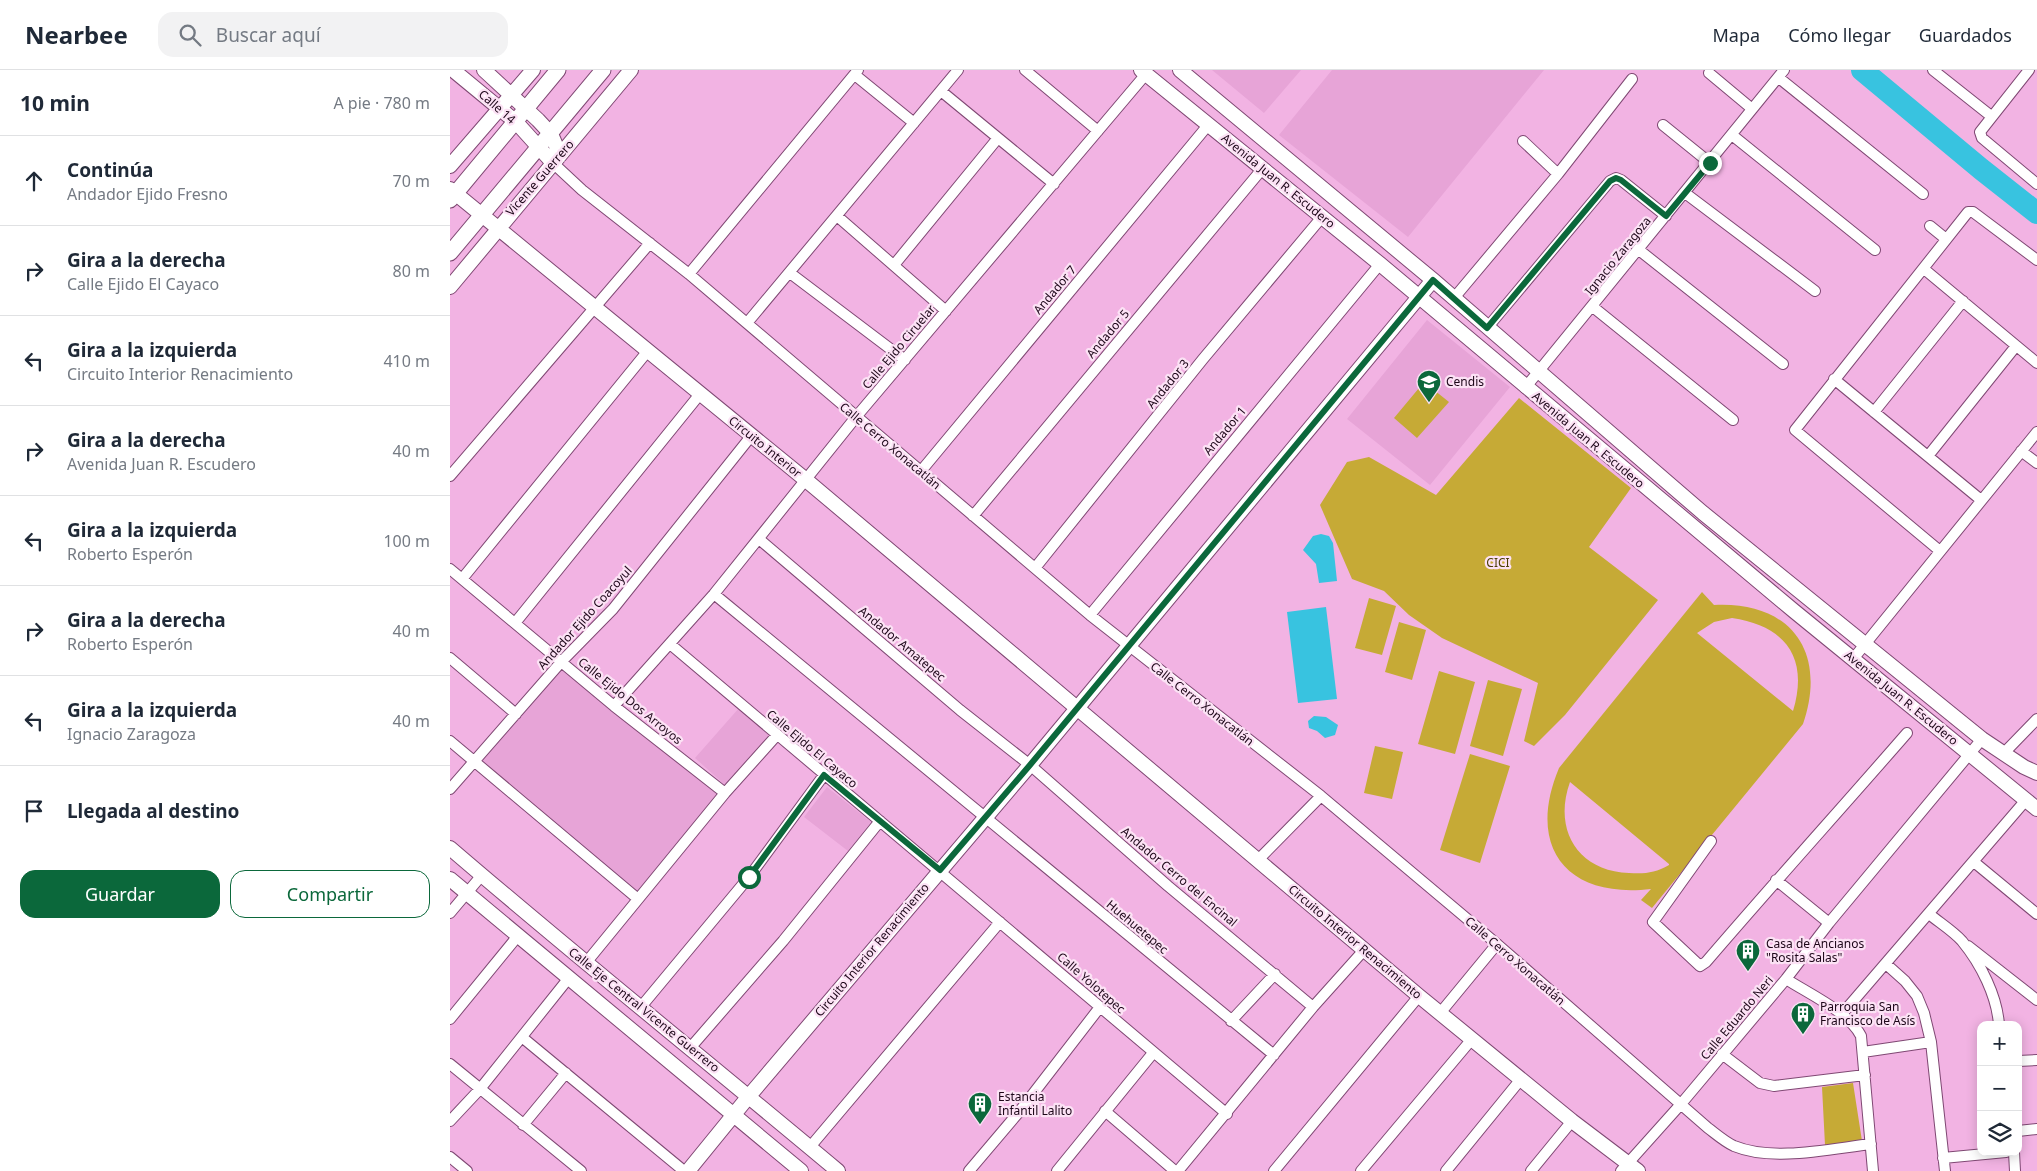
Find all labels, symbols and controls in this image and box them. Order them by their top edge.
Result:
search box [158,12,508,57]
text: Nearbee [25,18,128,51]
icon: search [176,21,204,49]
text: Buscar aquí [216,22,321,48]
text: Mapa [1713,23,1760,47]
text: Cómo llegar [1788,23,1891,47]
text: Guardados [1919,23,2012,47]
street label: Calle 14 [475,86,520,128]
text: 10 min [20,89,90,117]
text: A pie · 780 m [333,92,430,114]
street label: Avenida Juan R. Escudero [1218,129,1339,232]
street label: Vicente Guerrero [502,136,577,219]
route end [1699,152,1722,175]
text: Continúa [67,157,153,183]
icon: ahead [20,167,48,195]
text: 70 m [393,170,430,192]
text: Andador Ejido Fresno [67,183,228,205]
street label: Ignacio Zaragoza [1581,213,1655,299]
text: Gira a la derecha [67,247,226,273]
icon: right [20,257,48,285]
text: 80 m [393,260,430,282]
street label: Andador 7 [1029,262,1080,318]
text: Calle Ejido El Cayaco [67,273,219,295]
street label: Calle Ejido Ciruelar [858,301,939,393]
street label: Andador 5 [1082,306,1133,362]
text: Gira a la izquierda [67,337,237,363]
icon: left [20,347,48,375]
text: 410 m [383,350,430,372]
street label: Andador 3 [1143,355,1193,412]
text: Circuito Interior Renacimiento [67,363,293,385]
school or university icon: Cendis [1416,369,1442,403]
place label: Cendis [1446,373,1484,390]
street label: Avenida Juan R. Escudero [1529,388,1648,492]
street label: Calle Cerro Xonacatlán [836,398,945,493]
street label: Andador 1 [1199,403,1250,459]
street label: Circuito Interior [725,412,805,481]
text: Gira a la derecha [67,427,226,453]
icon: right [20,437,48,465]
text: 40 m [393,440,430,462]
text: Avenida Juan R. Escudero [67,453,256,475]
text: Gira a la izquierda [67,517,237,543]
icon: left [20,527,48,555]
text: 100 m [383,530,430,552]
text: Roberto Esperón [67,543,193,565]
park label: CICI [1486,554,1510,571]
street label: Andador Ejido Coacoyul [534,562,636,673]
street label: Andador Amatepec [855,602,950,685]
text: Gira a la derecha [67,607,226,633]
icon: right [20,617,48,645]
text: 40 m [393,620,430,642]
text: Roberto Esperón [67,633,193,655]
street label: Avenida Juan R. Escudero [1841,646,1962,749]
street label: Calle Ejido Dos Arroyos [575,653,686,748]
street label: Calle Cerro Xonacatlán [1147,658,1258,749]
text: Gira a la izquierda [67,697,237,723]
street label: Calle Ejido El Cayaco [763,705,861,792]
icon: left [20,707,48,735]
text: 40 m [393,710,430,732]
text: Ignacio Zaragoza [67,723,196,745]
icon: arrive [20,797,48,825]
text: Llegada al destino [67,798,239,824]
street label: Andador Cerro del Encinal [1118,823,1241,930]
route start [738,866,761,889]
button: Guardar [20,870,220,918]
button: Compartir [230,870,430,918]
street label: Circuito Interior Renacimiento [811,879,933,1020]
street label: Circuito Interior Renacimiento [1285,881,1426,1003]
street label: Huehuetepec [1103,896,1172,958]
street label: Calle Cerro Xonacatlán [1462,912,1569,1009]
place label: Casa de Ancianos "Rosita Salas" [1766,935,1865,966]
building icon: Casa de Ancianos "Rosita Salas" [1735,938,1761,972]
street label: Calle Eje Central Vicente Guerrero [565,943,723,1076]
street label: Calle Yolotepec [1054,948,1129,1017]
street label: Calle Eduardo Neri [1696,972,1777,1063]
place label: Parroquia San Francisco de Asís [1820,998,1916,1029]
building icon: Parroquia San Francisco de Asís [1790,1001,1816,1035]
map controls [1977,1021,2022,1156]
button: + [1977,1021,2022,1066]
button: − [1977,1066,2022,1111]
place label: Estancia Infantil Lalito [998,1088,1072,1119]
building icon: Estancia Infantil Lalito [967,1091,993,1125]
button: layers [1977,1111,2022,1156]

